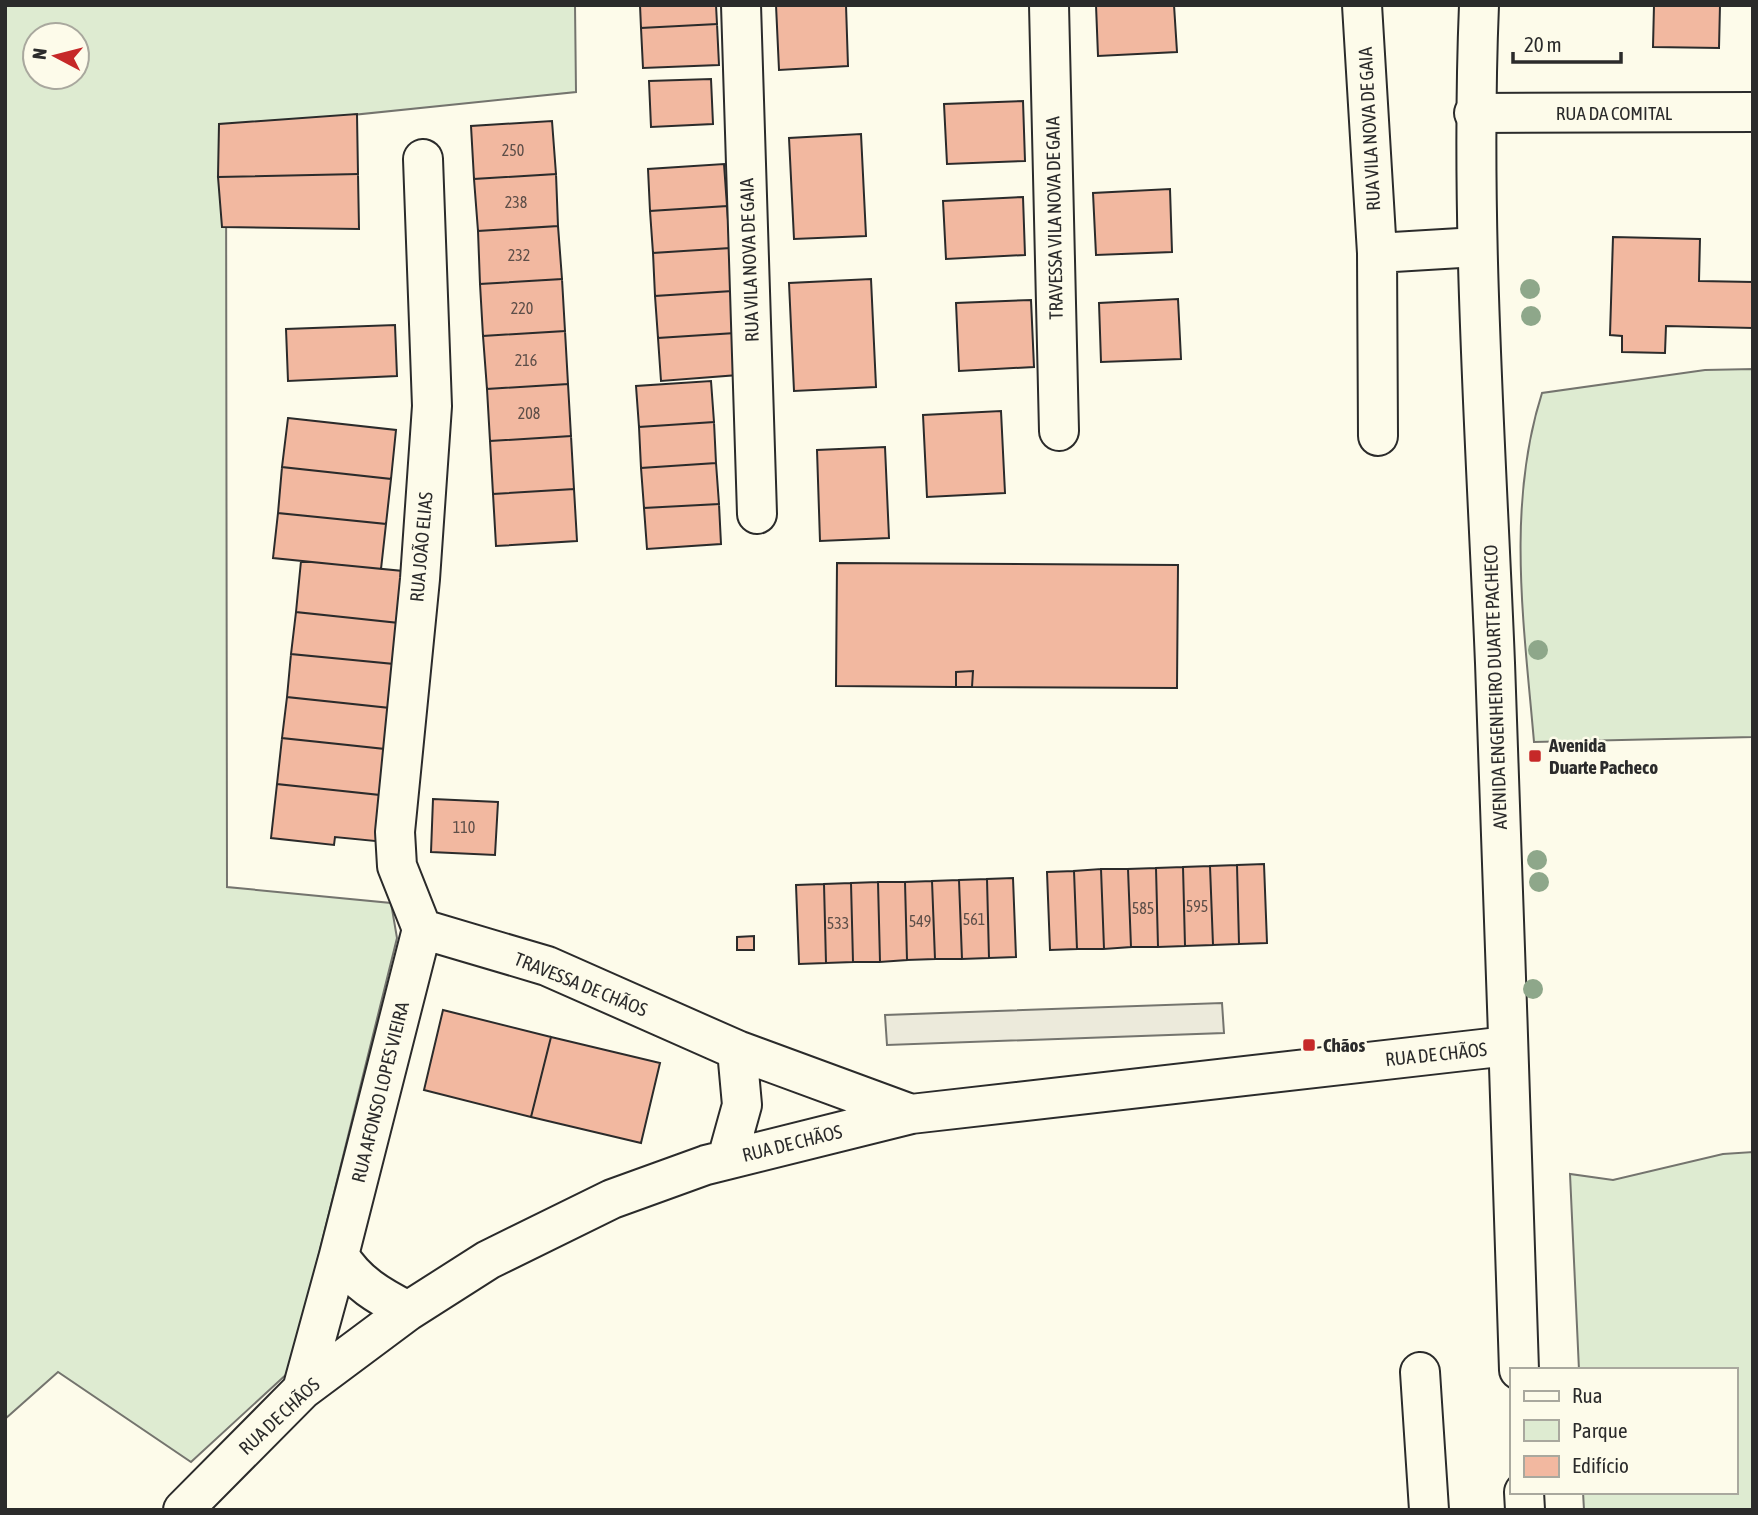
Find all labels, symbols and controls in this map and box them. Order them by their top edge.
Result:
north arrow [21,21,91,91]
scale bar [1513,21,1622,65]
text: 20 m [1524,32,1562,56]
street label: RUA VILA NOVA DE GAIA [1354,46,1384,211]
text: N [28,47,51,61]
street label: RUA DA COMITAL [1556,102,1673,124]
street label: TRAVESSA VILA NOVA DE GAIA [1041,115,1067,320]
house number: 250 [502,141,524,159]
street label: RUA VILA NOVA DE GAIA [735,177,763,342]
house number: 238 [505,193,527,211]
house number: 232 [508,246,530,264]
house number: 220 [511,299,533,317]
house number: 216 [515,351,537,369]
house number: 208 [518,404,540,422]
street label: RUA JOÃO ELIAS [405,491,437,603]
street label: AVENIDA ENGENHEIRO DUARTE PACHECO [1479,544,1511,830]
place label: Avenida Duarte Pacheco [1548,734,1658,778]
marker: Avenida Duarte Pacheco [1527,748,1543,764]
house number: 110 [453,818,475,836]
house number: 595 [1186,897,1208,915]
house number: 585 [1132,899,1154,917]
house number: 561 [963,910,985,928]
house number: 549 [909,912,931,930]
house number: 533 [827,914,849,932]
street label: TRAVESSA DE CHÃOS [511,947,651,1021]
street label: RUA AFONSO LOPES VIEIRA [347,999,413,1185]
place label: Chãos [1323,1034,1366,1056]
marker: Chãos [1301,1037,1317,1053]
street label: RUA DE CHÃOS [1384,1038,1488,1070]
street label: RUA DE CHÃOS [740,1120,844,1166]
legend [1510,1368,1737,1494]
street label: RUA DE CHÃOS [234,1373,324,1459]
text: Rua [1572,1383,1602,1407]
text: Parque [1572,1418,1627,1442]
text: Edifício [1572,1453,1629,1477]

